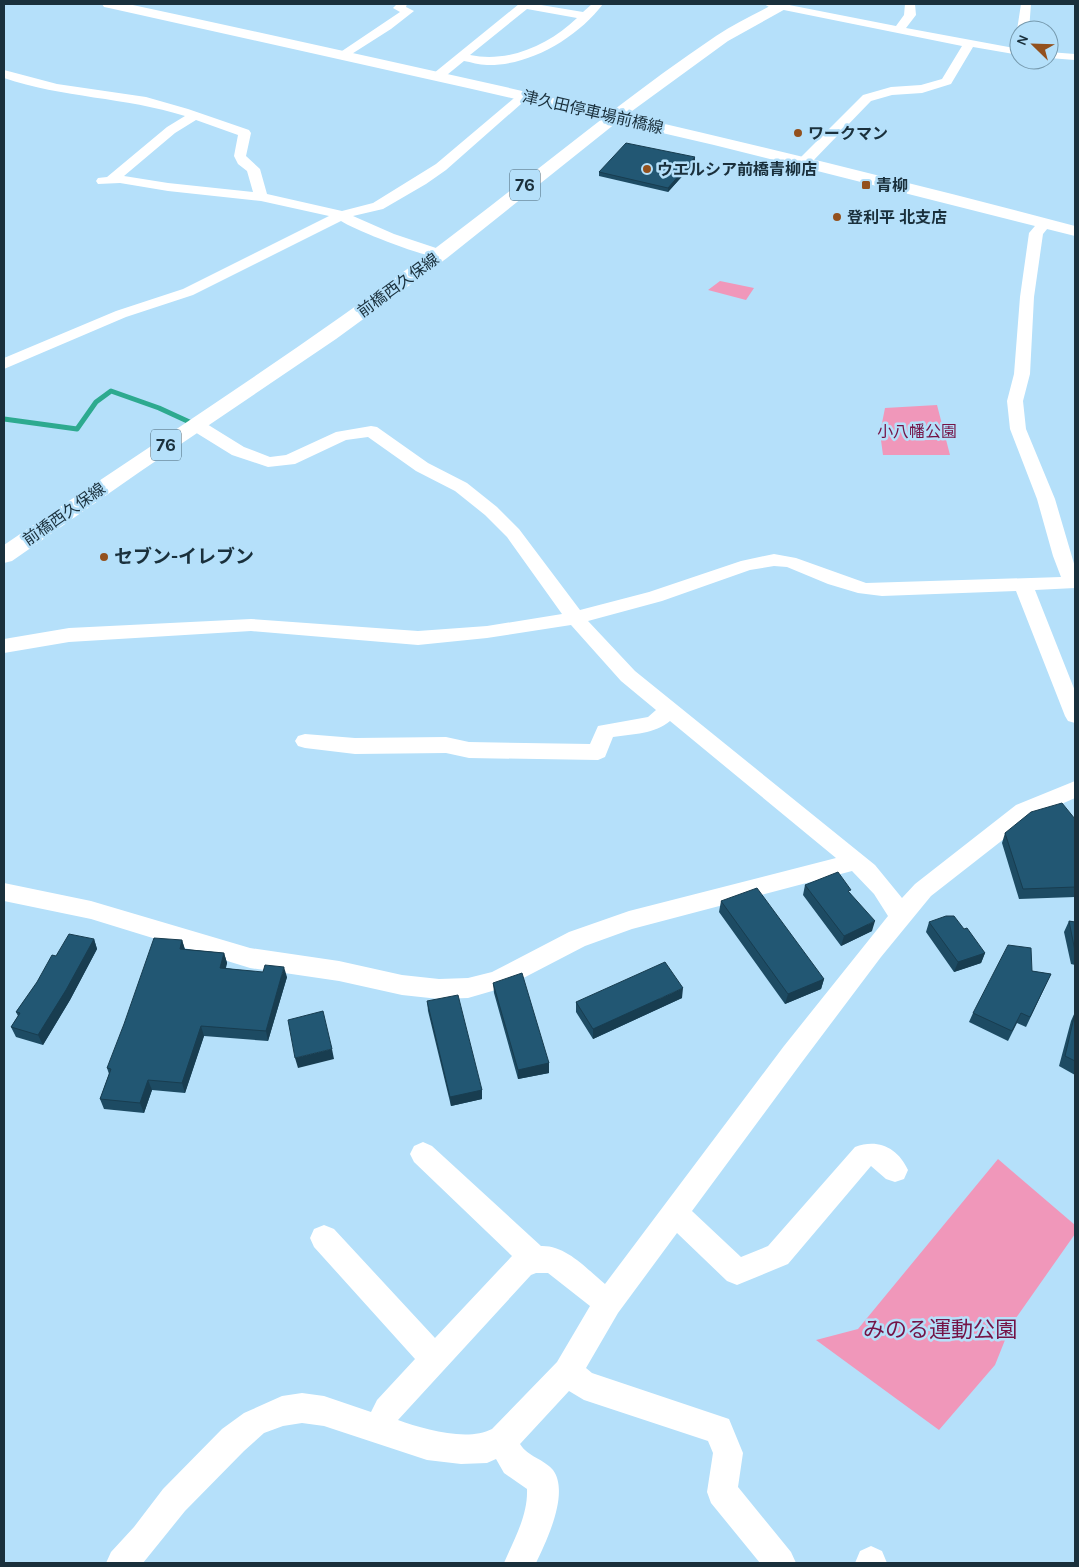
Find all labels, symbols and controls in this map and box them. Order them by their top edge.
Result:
north arrow [1009,20,1059,70]
text: N [1013,32,1032,48]
street label: 津久田停車場前橋線 [521,87,665,137]
place label: ワークマン [808,124,888,143]
marker: ワークマン [792,127,804,139]
place label: ウエルシア前橋青柳店 [657,160,817,179]
marker: ウエルシア前橋青柳店 [641,163,653,175]
road number: 76 [510,170,540,200]
place label: 青柳 [876,176,908,195]
marker: 青柳 [860,179,872,191]
place label: 登利平 北支店 [847,208,947,227]
marker: 登利平 北支店 [831,211,843,223]
street label: 前橋西久保線 [354,249,442,321]
park label: 小八幡公園 [877,422,957,441]
road number: 76 [151,430,181,460]
street label: 前橋西久保線 [19,479,109,549]
place label: セブン-イレブン [114,546,254,568]
marker: セブン-イレブン [98,551,110,563]
park label: みのる運動公園 [863,1317,1017,1343]

